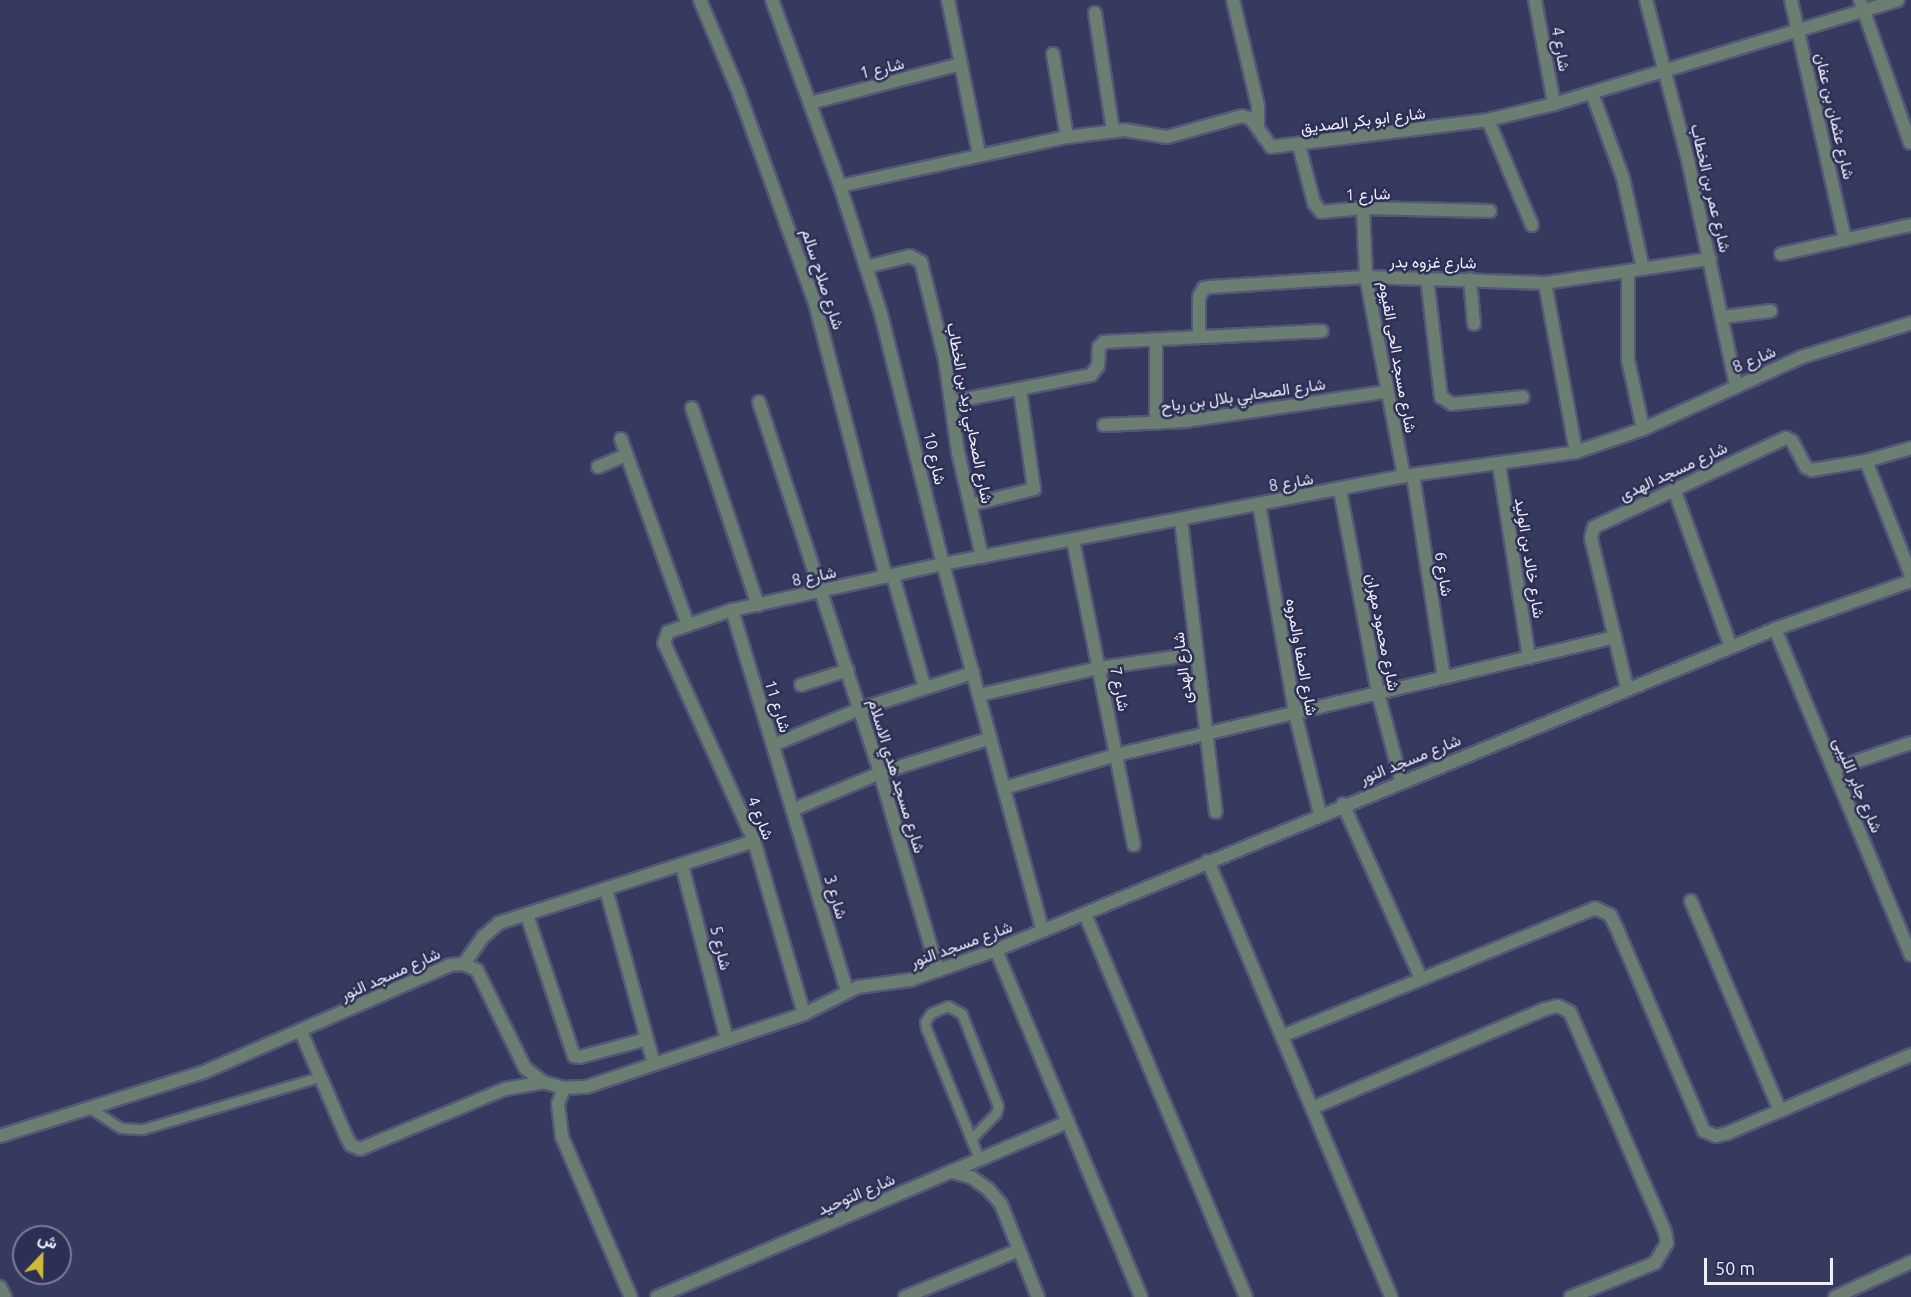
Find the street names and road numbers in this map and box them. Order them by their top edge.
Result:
street label: شارع 4 [1548,25,1574,73]
street label: شارع عثمان بن عفان [1811,51,1859,181]
street label: شارع 1 [858,53,906,83]
street label: شارع ابو بكر الصديق [1299,103,1427,137]
street label: شارع عمر بن الخطاب [1687,122,1735,254]
street label: شارع 1 [1345,184,1391,204]
street label: شارع صلاح سالم [798,226,848,332]
street label: شارع غزوه بدر [1389,252,1477,272]
street label: شارع مسجد الحى القيوم [1375,280,1421,434]
street label: شارع الصحابي زيد بن الخطاب [943,321,997,505]
street label: شارع 8 [1730,341,1778,377]
street label: شارع الصحابي بلال بن رباح [1159,374,1327,416]
street label: شارع 10 [920,430,950,486]
street label: شارع مسجد الهدى [1616,438,1730,504]
street label: شارع 8 [1267,469,1315,495]
street label: شارع خالد بن الوليد [1511,496,1549,620]
street label: شارع 6 [1431,550,1457,598]
street label: شارع 8 [790,562,838,590]
street label: شارع محمود مهران [1362,572,1404,692]
street label: شارع الصفا والمروه [1282,597,1322,717]
street label: شارع الهدى [1168,631,1196,705]
street label: شارع 7 [1106,665,1134,713]
street label: شارع 11 [761,677,795,735]
street label: شارع مسجد هدي الاسلام [864,697,930,855]
street label: شارع مسجد النور [1357,730,1463,788]
street label: شارع جابر الليبى [1829,734,1887,836]
street label: شارع 4 [744,794,778,842]
street label: شارع 3 [820,873,852,921]
street label: شارع مسجد النور [907,917,1015,971]
street label: شارع 5 [706,924,736,972]
street label: شارع مسجد النور [337,943,443,1005]
street label: شارع التوحيد [814,1169,898,1219]

